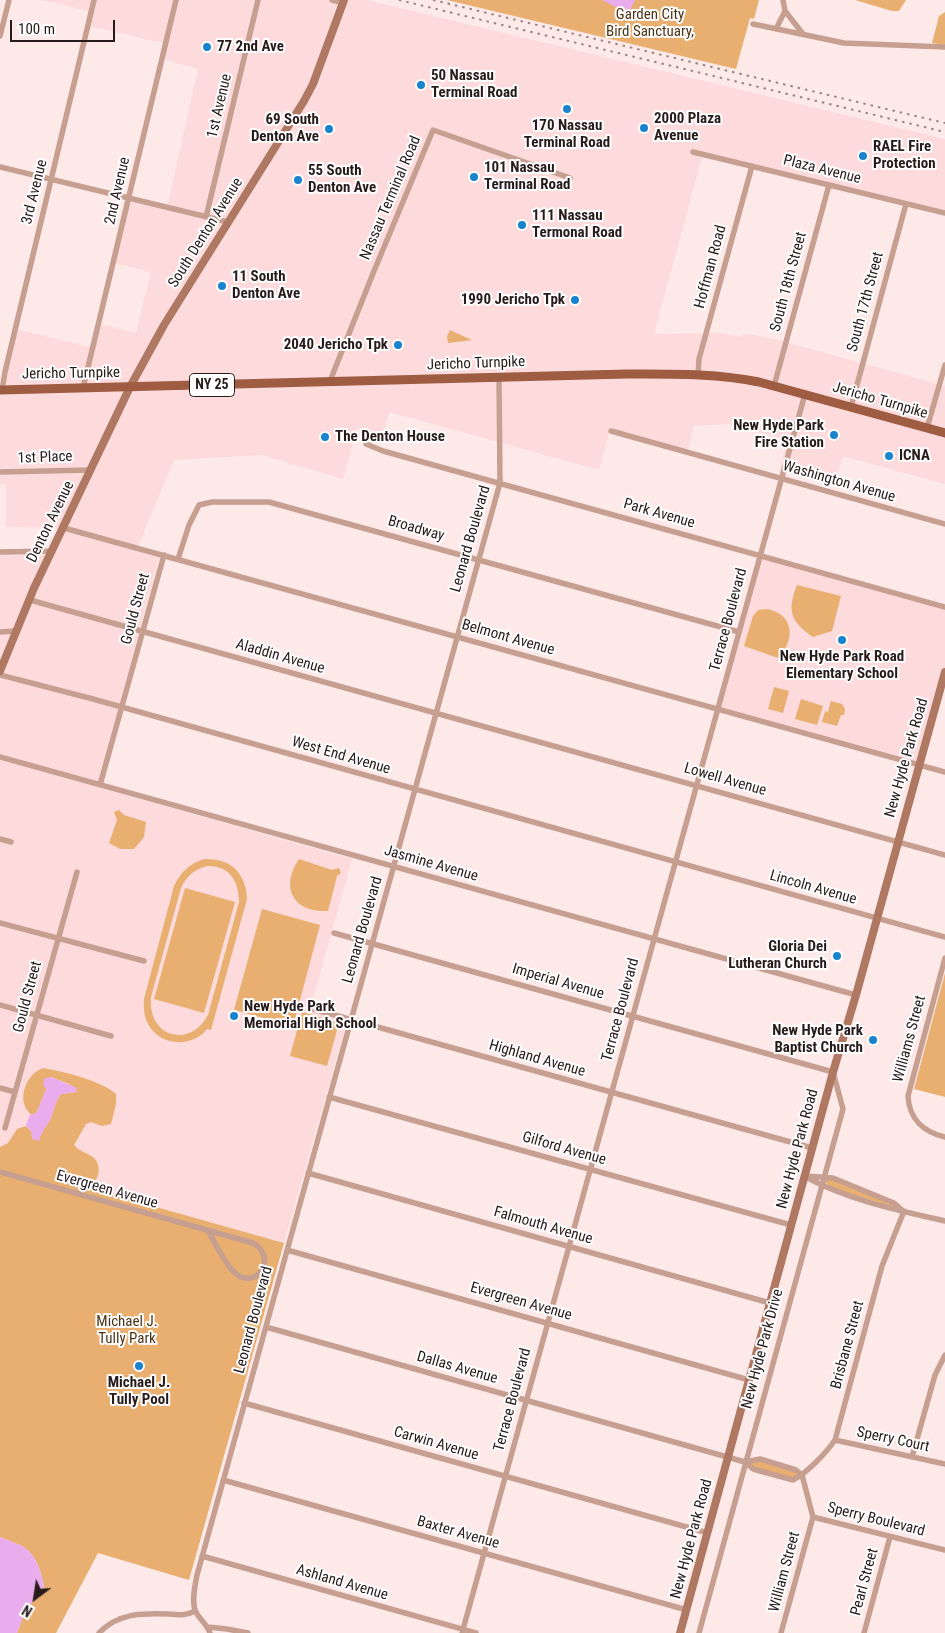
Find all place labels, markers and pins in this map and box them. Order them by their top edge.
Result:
place label: 77 2nd Ave [217,38,284,56]
marker: 77 2nd Ave [201,41,213,53]
place label: 50 Nassau Terminal Road [431,67,517,102]
marker: 50 Nassau Terminal Road [415,79,427,91]
marker: 170 Nassau Terminal Road [561,103,573,115]
place label: 2000 Plaza Avenue [654,110,721,145]
place label: 69 South Denton Ave [251,111,319,146]
place label: 170 Nassau Terminal Road [524,117,610,152]
marker: 2000 Plaza Avenue [638,122,650,134]
marker: 69 South Denton Ave [323,123,335,135]
place label: RAEL Fire Protection [873,138,936,173]
marker: RAEL Fire Protection [857,150,869,162]
place label: 101 Nassau Terminal Road [484,159,570,194]
place label: 55 South Denton Ave [308,162,376,197]
marker: 101 Nassau Terminal Road [468,171,480,183]
marker: 55 South Denton Ave [292,174,304,186]
place label: 111 Nassau Termonal Road [532,207,622,242]
marker: 111 Nassau Termonal Road [516,219,528,231]
place label: 11 South Denton Ave [232,268,300,303]
marker: 11 South Denton Ave [216,280,228,292]
place label: 1990 Jericho Tpk [461,291,565,309]
marker: 1990 Jericho Tpk [569,294,581,306]
place label: 2040 Jericho Tpk [284,336,388,354]
marker: 2040 Jericho Tpk [392,339,404,351]
place label: New Hyde Park Fire Station [733,417,824,452]
place label: The Denton House [335,428,445,446]
marker: New Hyde Park Fire Station [828,429,840,441]
marker: The Denton House [319,431,331,443]
place label: ICNA [899,447,930,465]
marker: ICNA [883,450,895,462]
marker: New Hyde Park Road Elementary School [836,634,848,646]
place label: New Hyde Park Road Elementary School [780,648,904,683]
place label: Gloria Dei Lutheran Church [728,938,827,973]
marker: Gloria Dei Lutheran Church [831,950,843,962]
place label: New Hyde Park Memorial High School [244,998,377,1033]
marker: New Hyde Park Memorial High School [228,1010,240,1022]
place label: New Hyde Park Baptist Church [772,1022,863,1057]
marker: New Hyde Park Baptist Church [867,1034,879,1046]
marker: Michael J. Tully Pool [133,1360,145,1372]
place label: Michael J. Tully Pool [108,1374,170,1409]

